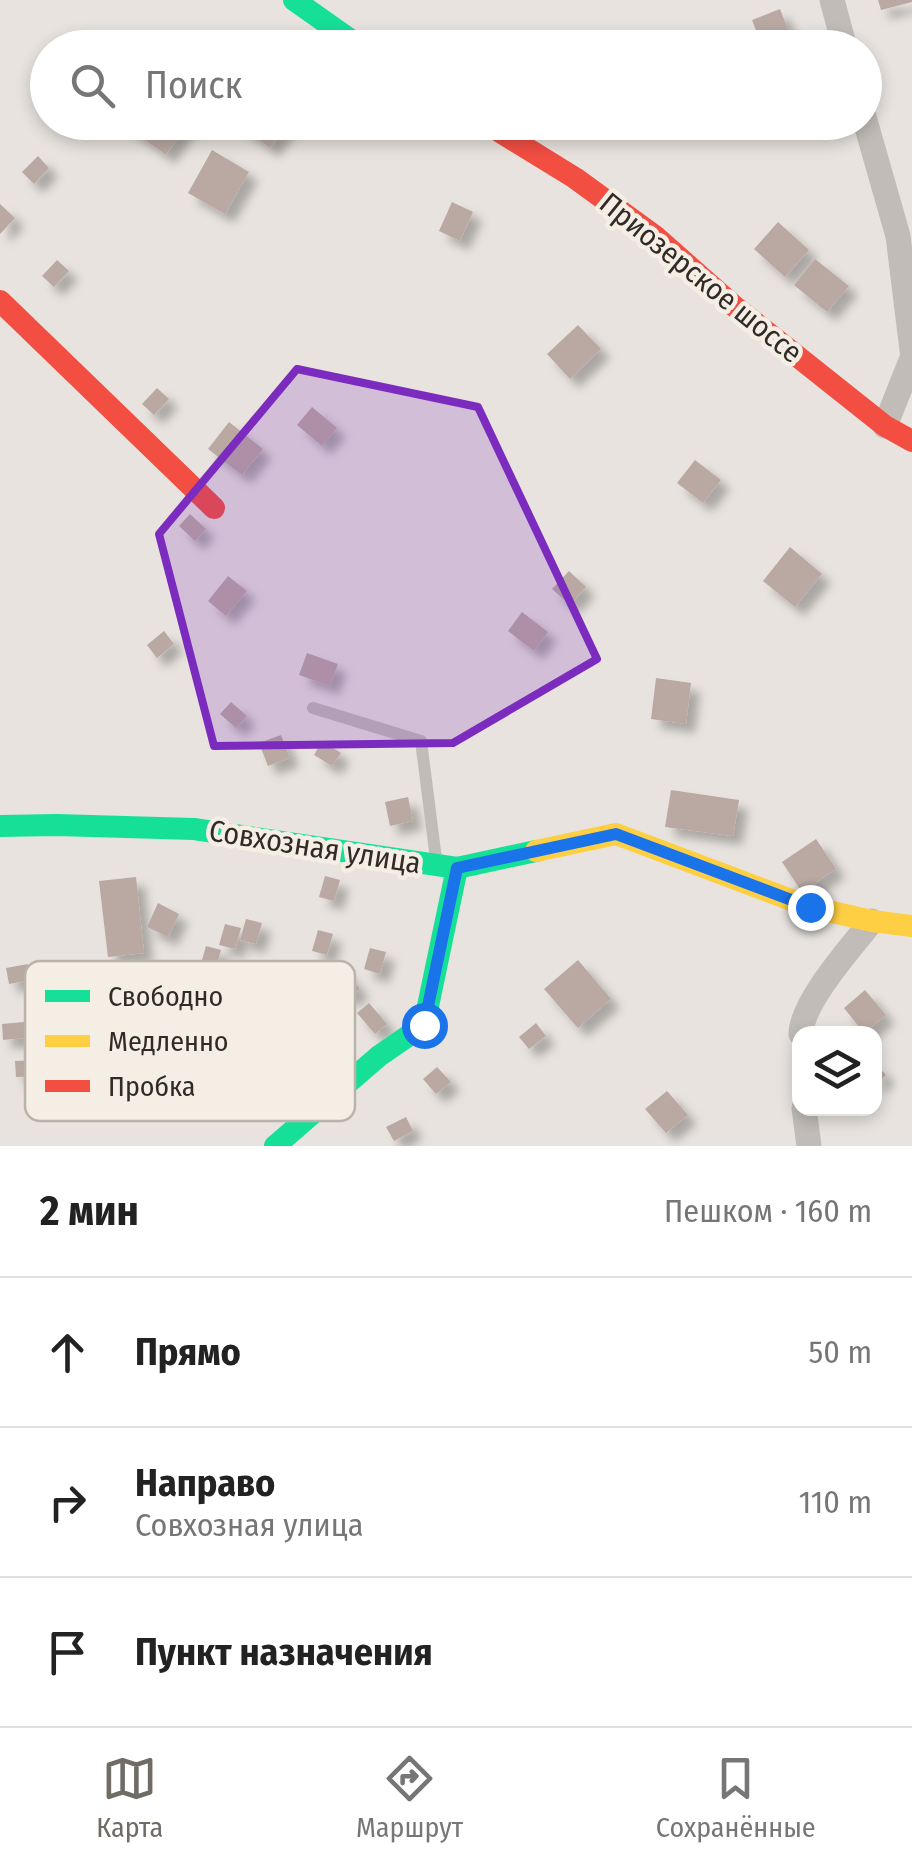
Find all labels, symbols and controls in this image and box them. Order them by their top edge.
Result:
search box [30,30,882,140]
icon: search [65,58,120,113]
text: Поиск [145,62,242,108]
street label: Приозерское шоссе [593,185,809,371]
street label: Совхозная улица [206,812,424,882]
route end [788,885,834,931]
legend [25,961,355,1121]
text: Свободно [108,980,223,1013]
route start [402,1003,448,1049]
text: Медленно [108,1025,229,1058]
map controls [792,1026,882,1116]
button: layers [792,1026,882,1116]
text: Пробка [108,1070,195,1103]
text: 2 мин [40,1186,139,1236]
text: Пешком · 160 m [664,1192,872,1230]
icon: ahead [40,1325,95,1380]
text: Прямо [135,1329,241,1375]
text: 50 m [809,1333,872,1371]
text: Направо [135,1460,275,1506]
icon: right [40,1475,95,1530]
text: 110 m [799,1483,872,1521]
text: Совхозная улица [135,1506,363,1544]
icon: arrive [40,1625,95,1680]
text: Пункт назначения [135,1629,433,1675]
tab: Карта [96,1751,163,1844]
tab: Маршрут [356,1751,463,1844]
tab: Сохранённые [656,1751,816,1844]

